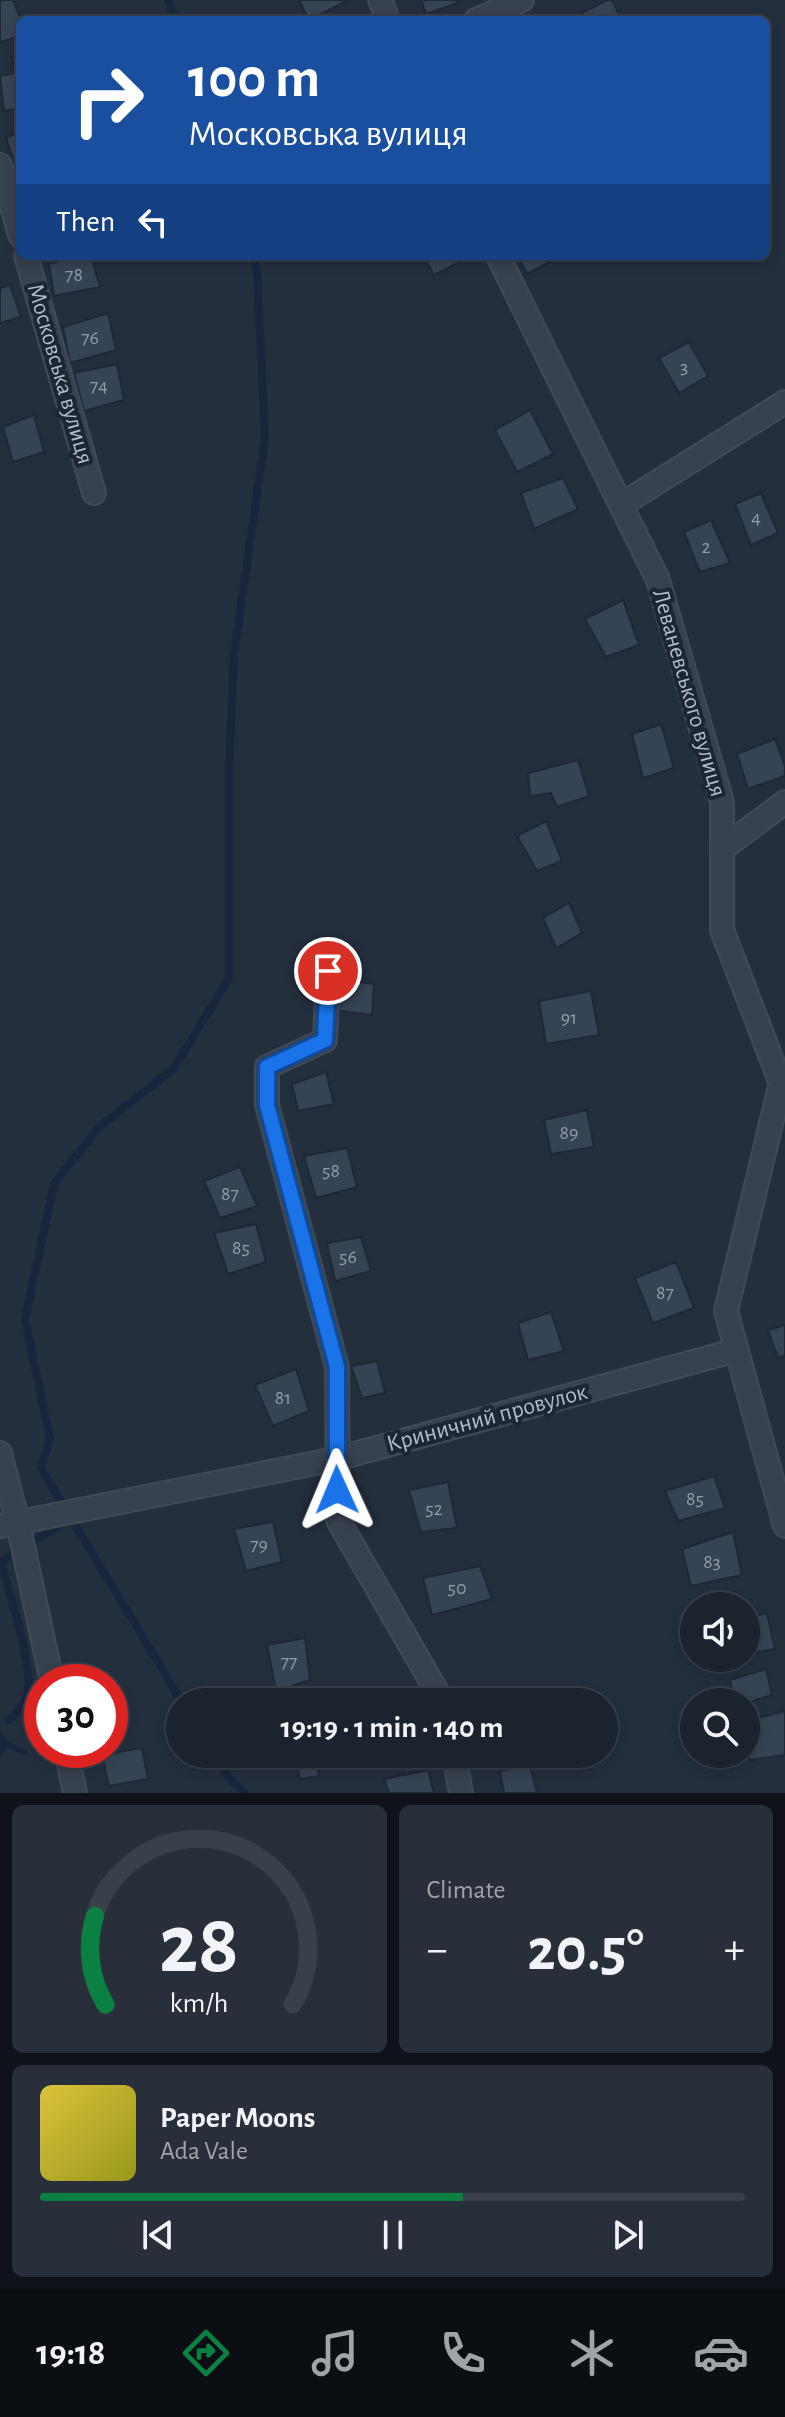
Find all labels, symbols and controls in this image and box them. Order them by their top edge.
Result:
icon: right [56,48,160,152]
text: 100 m [188,51,320,107]
text: Московська вулиця [188,116,468,152]
icon: left [131,200,175,244]
text: Then [56,207,115,237]
house number: 78 [65,265,83,285]
street label: Московська вулиця [23,281,97,467]
house number: 76 [81,328,99,348]
house number: 3 [680,357,688,377]
house number: 74 [90,376,108,396]
house number: 4 [751,508,761,528]
house number: 2 [701,537,711,557]
street label: Леваневського вулиця [648,586,730,800]
pin [294,937,362,1005]
icon: arrive [306,949,350,993]
house number: 91 [561,1008,577,1028]
house number: 89 [560,1123,578,1143]
house number: 58 [322,1161,340,1181]
house number: 87 [221,1184,239,1204]
house number: 85 [232,1238,250,1258]
house number: 56 [339,1247,357,1267]
house number: 87 [656,1283,674,1303]
street label: Криничний провулок [384,1380,590,1456]
house number: 81 [275,1388,291,1408]
position arrow [295,1448,379,1532]
house number: 85 [686,1489,704,1509]
house number: 52 [425,1499,443,1519]
house number: 79 [250,1535,268,1555]
house number: 83 [703,1552,721,1572]
house number: 50 [448,1578,466,1598]
map controls [680,1592,760,1768]
button: sound [680,1592,760,1672]
house number: 77 [281,1652,297,1672]
speed limit sign: 30 [24,1664,128,1768]
button: search [680,1688,760,1768]
text: 19:19 · 1 min · 140 m [281,1713,503,1743]
text: Climate [427,1877,505,1903]
text: 28 [159,1904,239,1988]
text: 20.5° [527,1921,644,1981]
text: − [427,1928,448,1972]
text: + [724,1928,745,1972]
text: km/h [170,1989,229,2018]
text: Paper Moons [160,2103,315,2133]
text: Ada Vale [160,2138,248,2164]
icon: previous [136,2213,180,2257]
icon: pause [371,2213,415,2257]
icon: next [606,2213,650,2257]
icon: directions [178,2325,234,2381]
icon: music [307,2325,363,2381]
icon: phone [435,2325,491,2381]
icon: climate [564,2325,620,2381]
icon: car [693,2325,749,2381]
text: 19:18 [36,2335,106,2371]

